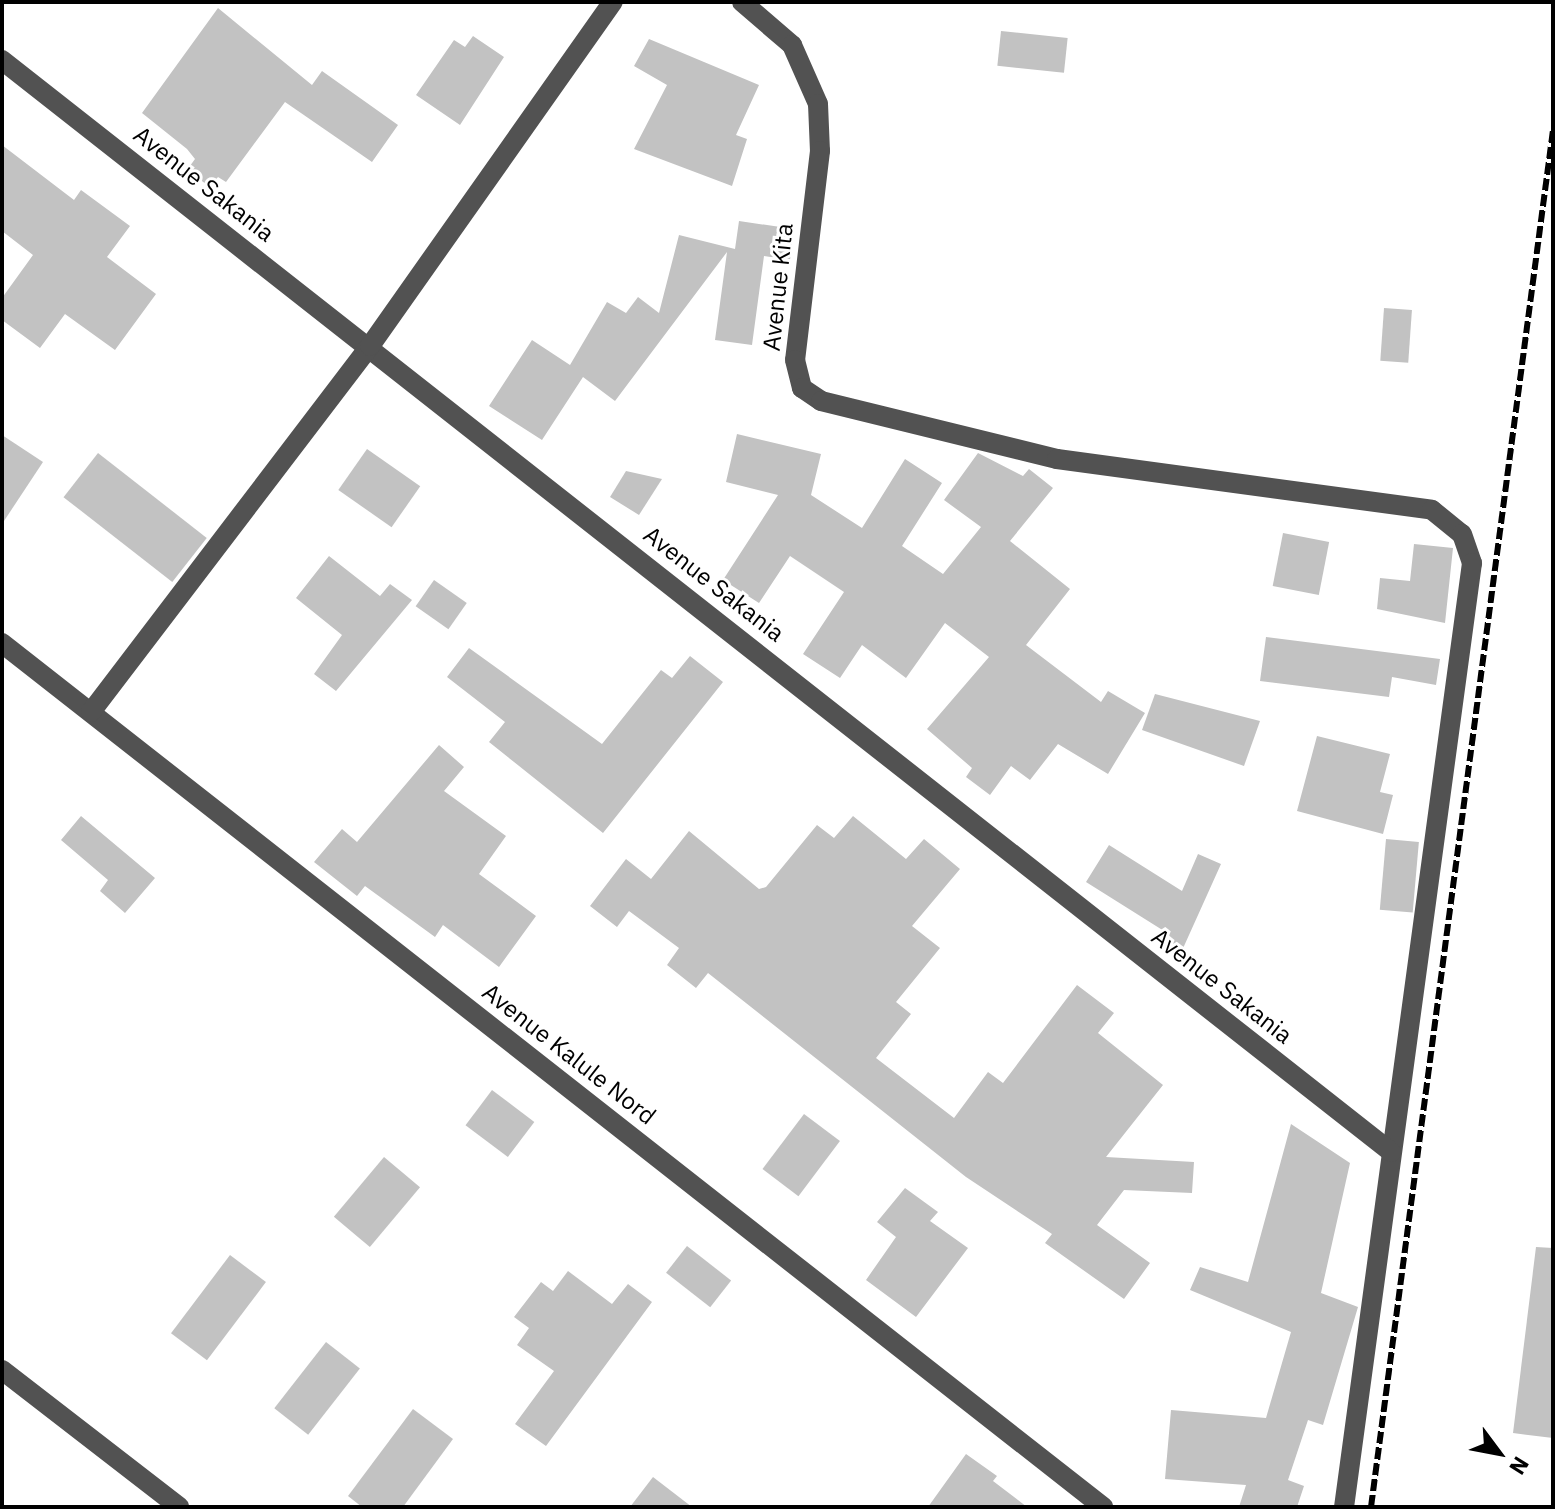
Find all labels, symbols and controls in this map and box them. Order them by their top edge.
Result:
street label: Avenue Sakania [128,120,280,248]
street label: Avenue Kita [757,222,799,352]
street label: Avenue Sakania [638,520,790,648]
street label: Avenue Sakania [1146,922,1298,1050]
street label: Avenue Kalule Nord [477,977,661,1131]
north arrow [1459,1413,1539,1493]
text: N [1503,1452,1536,1480]

